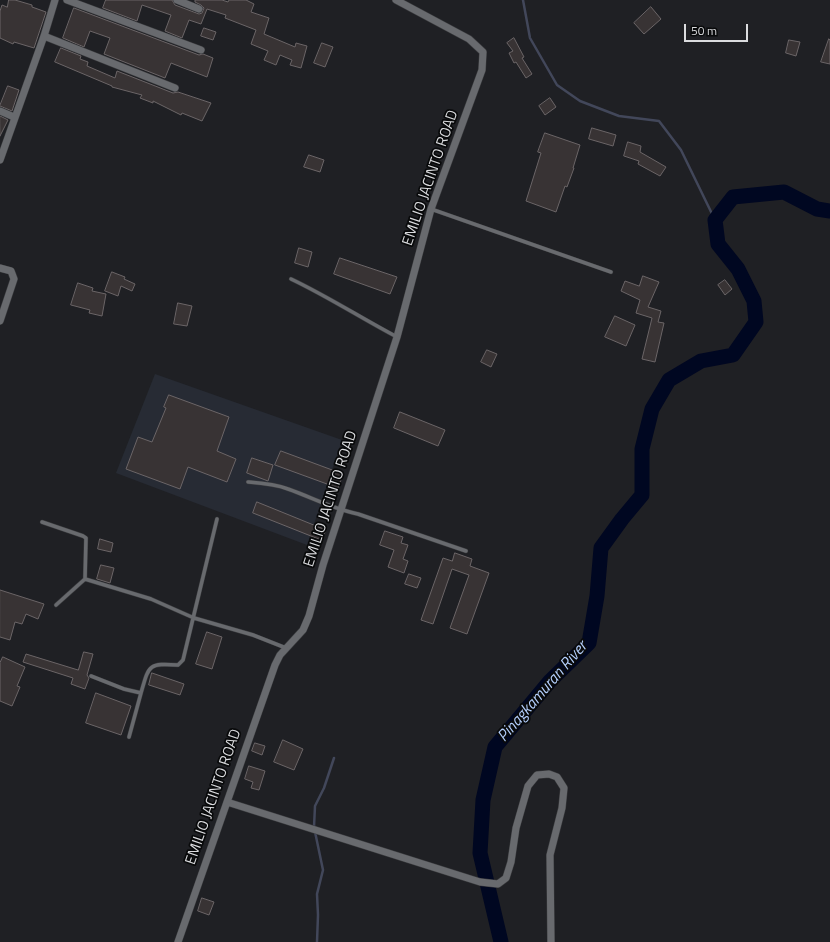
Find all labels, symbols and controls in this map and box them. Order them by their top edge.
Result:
scale bar [686,16,750,42]
text: 50 m [691,21,717,40]
street label: EMILIO JACINTO ROAD [399,108,463,248]
street label: EMILIO JACINTO ROAD [300,429,362,569]
water label: Pinagkamuran River [494,638,592,746]
street label: EMILIO JACINTO ROAD [182,727,246,867]

